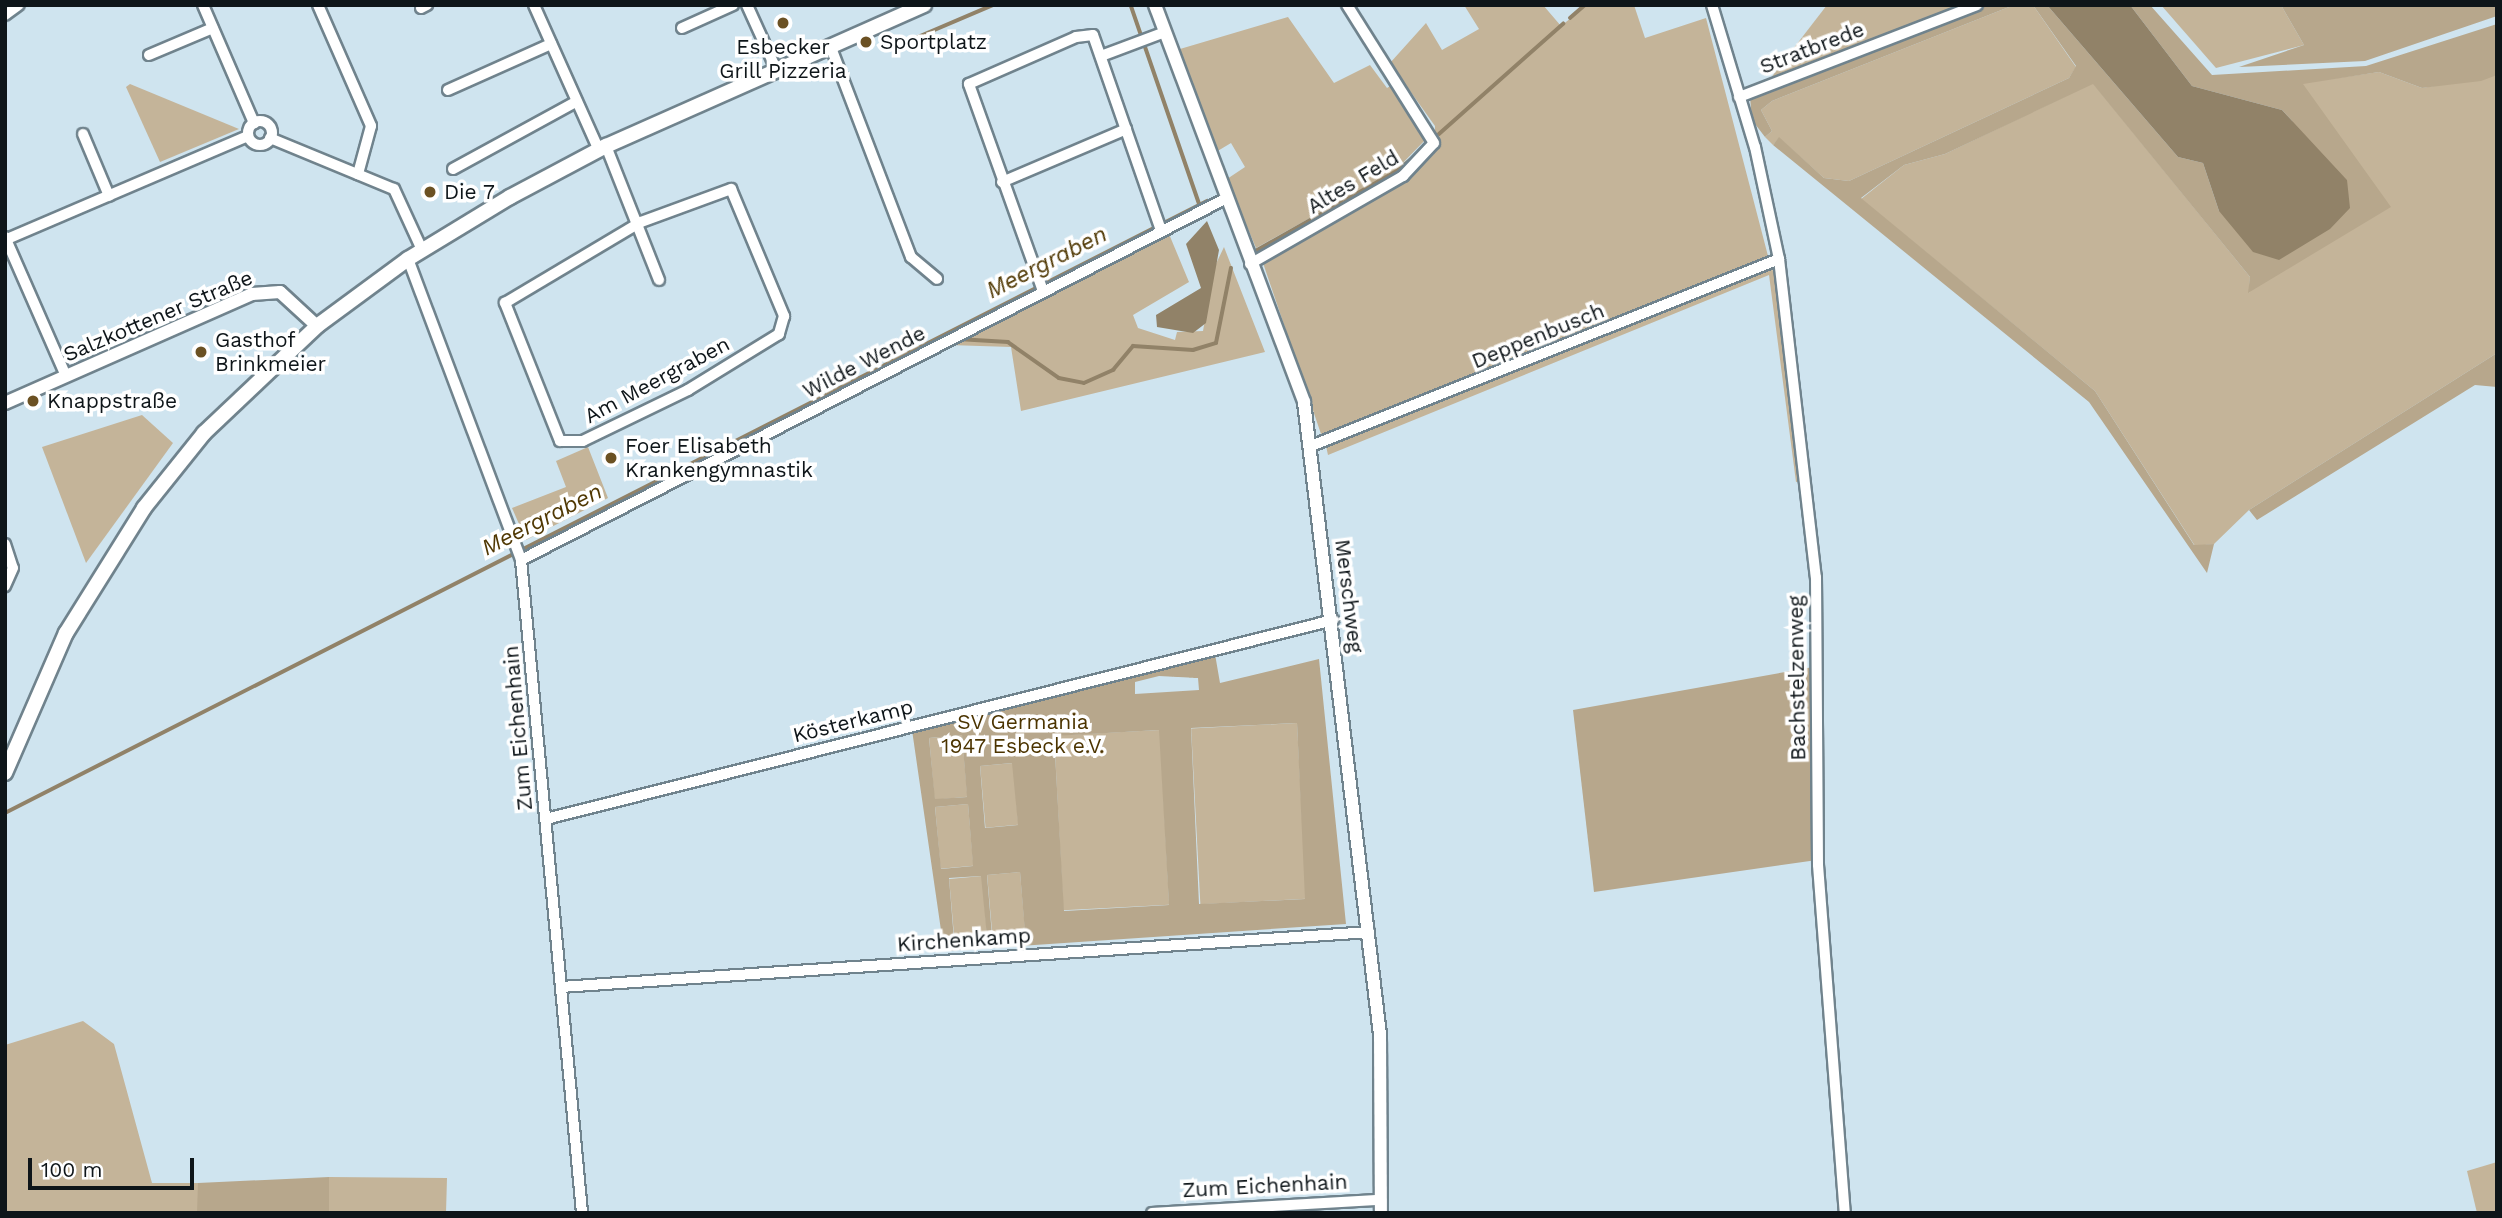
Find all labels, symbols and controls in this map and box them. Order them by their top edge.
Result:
marker: Esbecker Grill Pizzeria [775,15,791,31]
street label: Stratbrede [1756,17,1868,79]
place label: Sportplatz [880,29,987,55]
place label: Esbecker Grill Pizzeria [719,34,847,84]
marker: Sportplatz [858,34,874,50]
street label: Altes Feld [1303,145,1403,219]
place label: Die 7 [444,179,496,205]
marker: Die 7 [422,184,438,200]
water label: Meergraben [982,221,1112,305]
street label: Salzkottener Straße [59,265,257,367]
street label: Deppenbusch [1468,298,1608,374]
street label: Wilde Wende [798,320,930,404]
place label: Gasthof Brinkmeier [215,327,326,377]
street label: Am Meergraben [580,331,734,429]
marker: Gasthof Brinkmeier [193,344,209,360]
place label: Knappstraße [47,388,177,414]
marker: Knappstraße [25,393,41,409]
place label: Foer Elisabeth Krankengymnastik [625,433,813,483]
marker: Foer Elisabeth Krankengymnastik [603,450,619,466]
water label: Meergraben [477,478,607,562]
street label: Merschweg [1330,538,1368,654]
street label: Bachstelzenweg [1783,595,1811,761]
street label: Zum Eichenhain [498,645,538,811]
street label: Kösterkamp [790,694,916,748]
park label: SV Germania 1947 Esbeck e.V. [941,709,1105,759]
street label: Kirchenkamp [896,923,1032,957]
scale bar [32,1144,198,1188]
text: 100 m [41,1157,103,1182]
street label: Zum Eichenhain [1182,1169,1348,1203]

